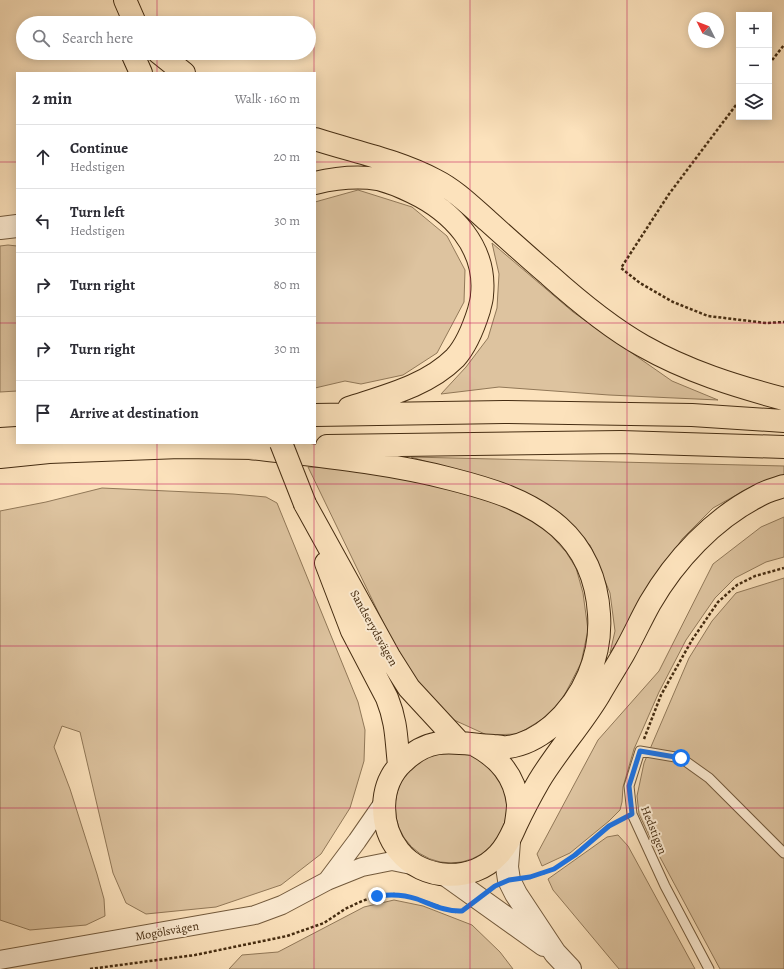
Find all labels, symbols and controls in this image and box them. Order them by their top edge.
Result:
north arrow [688,12,724,48]
map controls [736,12,772,120]
button: + [736,12,772,48]
search box [16,16,316,60]
icon: search [30,27,52,49]
text: Search here [62,28,133,48]
button: − [736,48,772,84]
button: layers [736,84,772,120]
text: 2 min [32,87,72,110]
text: Walk · 160 m [235,90,300,107]
text: Continue [70,138,128,158]
icon: ahead [32,146,54,168]
text: 20 m [274,148,300,165]
text: Hedstigen [70,158,125,175]
text: Turn left [70,202,125,222]
icon: left [32,210,54,232]
text: 30 m [274,212,300,229]
text: Hedstigen [70,222,125,239]
icon: right [32,274,54,296]
text: Turn right [70,275,135,295]
text: 80 m [273,276,300,293]
icon: right [32,338,54,360]
text: Turn right [70,339,135,359]
text: 30 m [274,340,300,357]
icon: arrive [32,402,54,424]
text: Arrive at destination [70,403,199,423]
street label: Sandserydsvägen [346,587,402,669]
route start [672,749,690,767]
street label: Hedstigen [637,803,671,857]
route end [368,887,386,905]
street label: Mogölsvägen [134,917,200,944]

